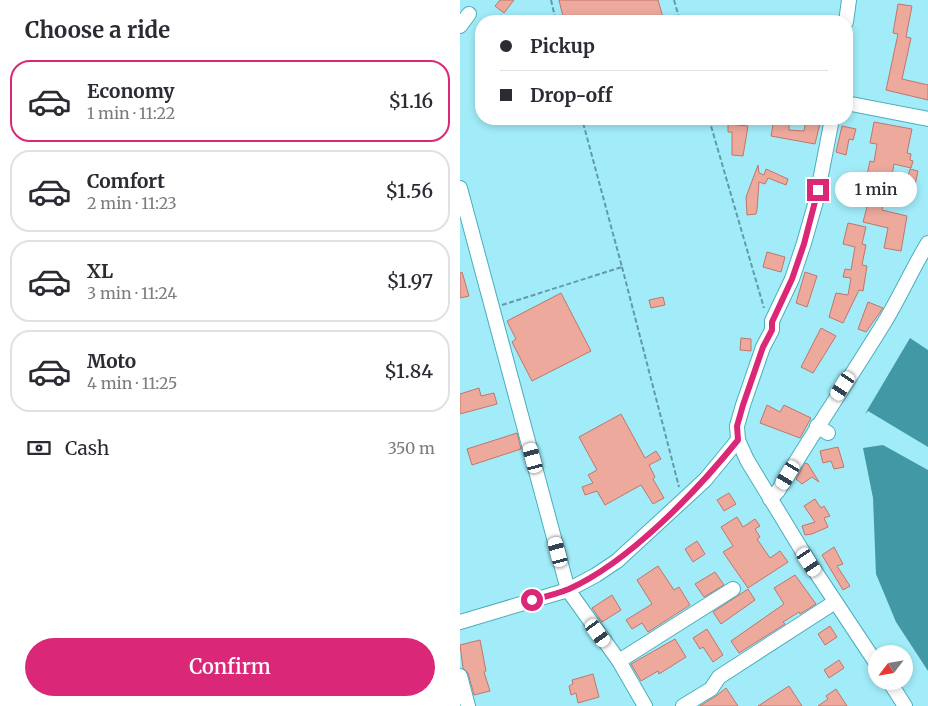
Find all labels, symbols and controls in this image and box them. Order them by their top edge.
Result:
text: Choose a ride [25,16,170,44]
text: Pickup [530,34,595,58]
icon: car [27,79,72,124]
text: Economy [87,79,175,103]
text: Drop-off [530,83,612,107]
text: $1.16 [388,89,433,113]
text: 1 min · 11:22 [87,103,175,123]
icon: car [27,169,72,214]
text: Comfort [87,169,165,193]
callout: 1 min [836,172,918,208]
text: $1.56 [386,179,433,203]
route end [807,179,829,201]
text: 1 min [854,179,898,199]
text: 2 min · 11:23 [87,193,177,213]
icon: car [27,259,72,304]
text: XL [87,259,113,283]
text: $1.97 [387,269,433,293]
text: 3 min · 11:24 [87,283,177,303]
icon: car [27,349,72,394]
text: Moto [87,349,136,373]
text: $1.84 [384,359,433,383]
car [828,369,857,403]
text: 4 min · 11:25 [87,373,177,393]
icon: cash [25,434,53,462]
text: Cash [65,436,109,460]
text: 350 m [388,438,435,458]
car [521,442,544,474]
car [773,458,802,492]
car [546,536,569,568]
car [794,545,823,579]
route start [521,589,543,611]
car [583,616,612,650]
button: Confirm [25,638,435,696]
north arrow [868,645,912,690]
map controls [868,645,913,690]

